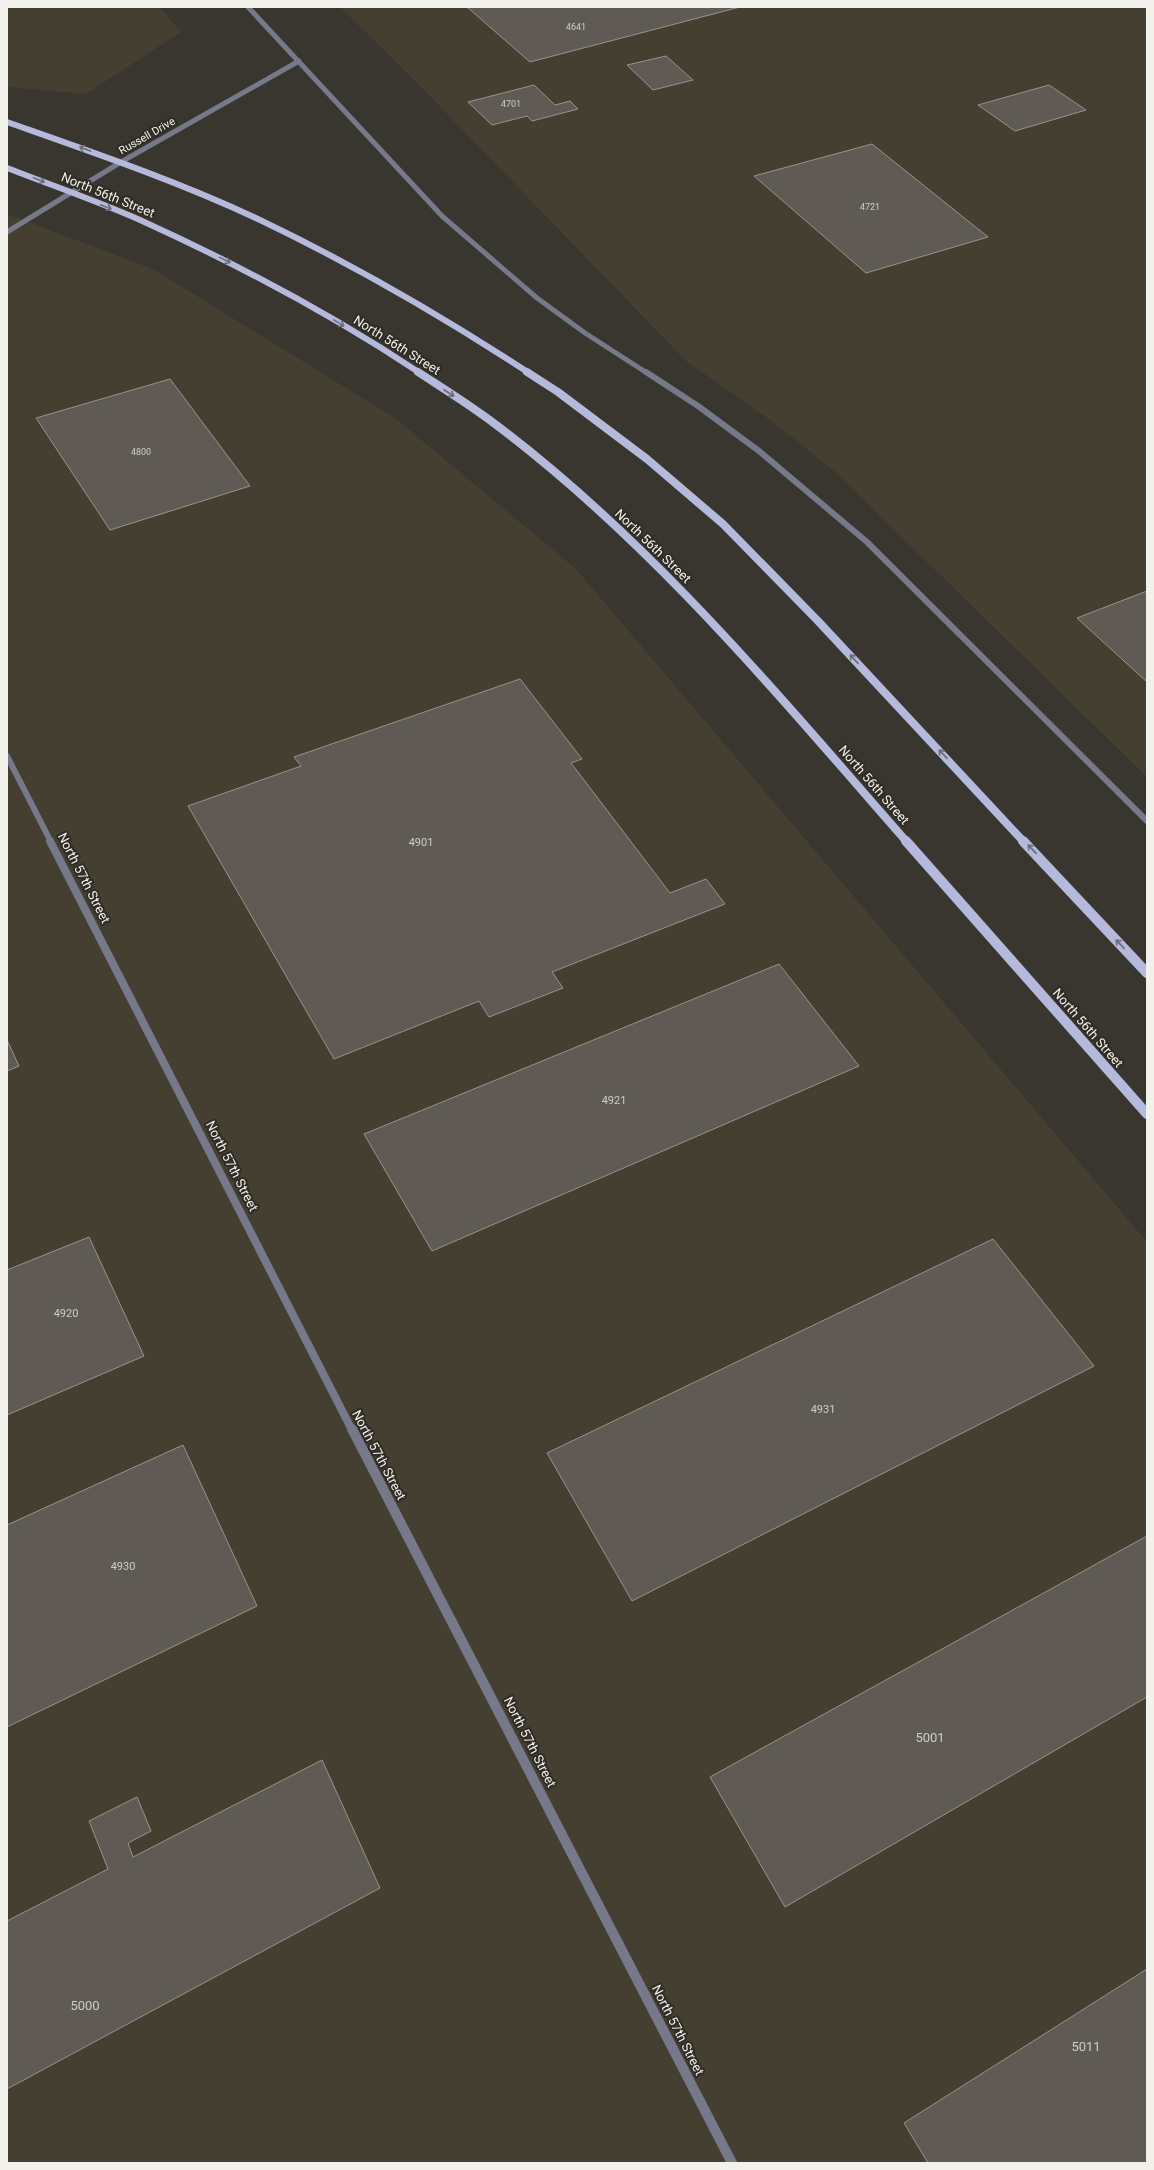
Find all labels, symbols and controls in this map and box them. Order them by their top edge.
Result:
house number: 4641 [566,22,586,32]
house number: 4701 [501,99,521,109]
street label: Russell Drive [117,115,178,157]
one-way arrow [78,145,91,152]
street label: North 56th Street [59,169,157,221]
one-way arrow [32,177,44,185]
house number: 4721 [860,202,880,212]
one-way arrow [100,204,112,212]
one-way arrow [219,257,231,264]
street label: North 56th Street [351,312,443,378]
one-way arrow [333,320,345,328]
one-way arrow [443,389,455,397]
house number: 4800 [131,447,151,457]
street label: North 56th Street [612,506,694,586]
one-way arrow [849,654,859,664]
street label: North 56th Street [836,742,912,828]
one-way arrow [939,750,948,760]
street label: North 57th Street [55,830,113,926]
house number: 4901 [409,836,433,849]
one-way arrow [1027,844,1036,855]
one-way arrow [1116,939,1125,950]
street label: North 56th Street [1050,985,1126,1071]
house number: 4921 [602,1094,626,1107]
street label: North 57th Street [203,1118,261,1214]
house number: 4920 [54,1307,78,1320]
house number: 4931 [811,1403,835,1416]
street label: North 57th Street [349,1408,409,1502]
house number: 4930 [111,1560,135,1573]
street label: North 57th Street [501,1694,559,1790]
house number: 5001 [915,1730,945,1745]
street label: North 57th Street [649,1982,707,2078]
house number: 5000 [70,1998,100,2013]
house number: 5011 [1071,2039,1101,2054]

